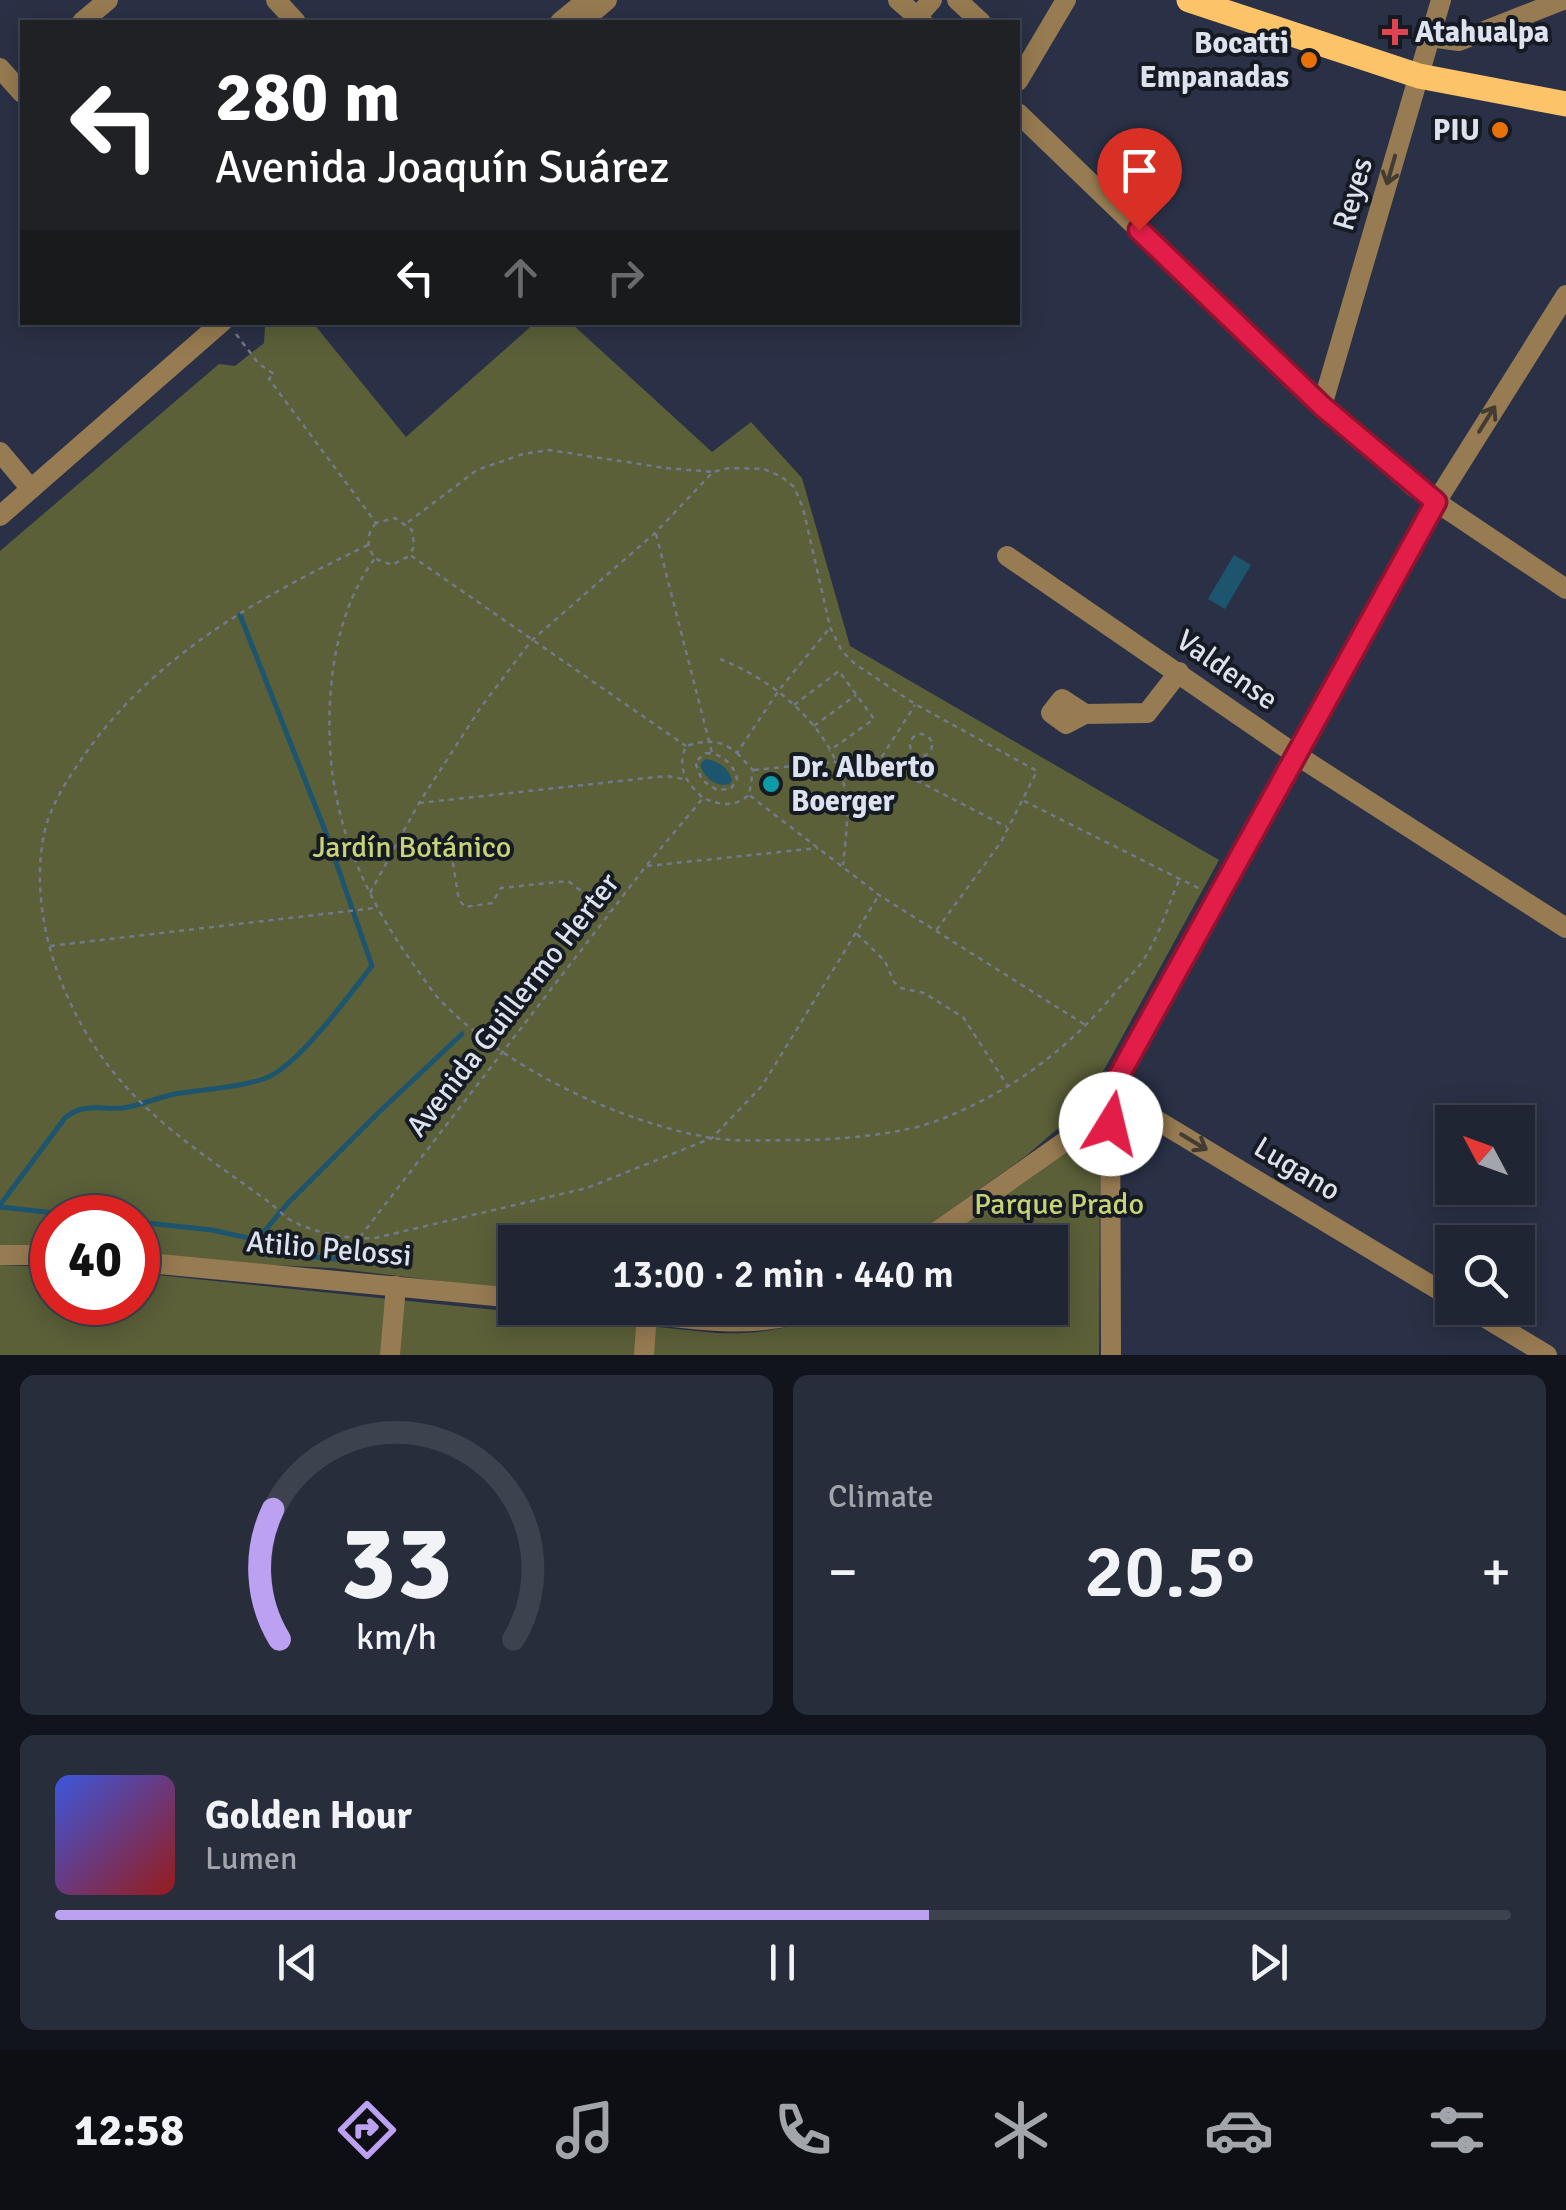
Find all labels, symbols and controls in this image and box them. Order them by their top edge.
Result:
place label: Atahualpa [1415,14,1549,51]
marker: Atahualpa [1384,21,1406,43]
place label: Bocatti Empanadas [1140,25,1289,96]
marker: Bocatti Empanadas [1298,49,1320,71]
text: 280 m [215,54,400,140]
icon: left [50,60,180,190]
place label: PIU [1433,112,1480,149]
marker: PIU [1489,119,1511,141]
pin [1097,128,1182,231]
text: Avenida Joaquín Suárez [215,140,669,195]
icon: arrive [1112,143,1167,198]
street label: Reyes [1325,153,1381,235]
one-way arrow [1381,153,1399,185]
icon: left [388,250,443,305]
icon: ahead [493,250,548,305]
icon: right [598,250,653,305]
one-way arrow [1477,405,1498,434]
street label: Valdense [1169,622,1285,718]
place label: Dr. Alberto Boerger [791,749,935,820]
marker: Dr. Alberto Boerger [760,773,782,795]
park label: Jardín Botánico [313,829,511,866]
street label: Avenida Guillermo Herter [399,866,627,1144]
position arrow [1059,1072,1163,1176]
north arrow [1435,1105,1535,1205]
map controls [1435,1105,1535,1325]
street label: Lugano [1247,1129,1347,1209]
one-way arrow [1179,1132,1208,1152]
park label: Parque Prado [974,1186,1144,1223]
speed limit sign: 40 [30,1195,160,1325]
street label: Atilio Pelossi [245,1223,413,1275]
button: search [1435,1225,1535,1325]
text: 13:00 · 2 min · 440 m [612,1251,954,1298]
text: Climate [828,1477,934,1516]
text: 33 [340,1499,453,1627]
text: 20.5° [1084,1525,1255,1618]
text: − [828,1538,858,1606]
text: + [1481,1538,1511,1606]
text: km/h [356,1615,437,1659]
text: Golden Hour [205,1792,412,1839]
text: Lumen [205,1839,297,1878]
icon: previous [270,1935,325,1990]
icon: pause [755,1935,810,1990]
icon: next [1241,1935,1296,1990]
icon: directions [332,2095,402,2165]
icon: music [550,2095,620,2165]
icon: phone [768,2095,838,2165]
icon: climate [986,2095,1056,2165]
icon: car [1204,2095,1274,2165]
icon: filters [1422,2095,1492,2165]
text: 12:58 [74,2103,184,2158]

